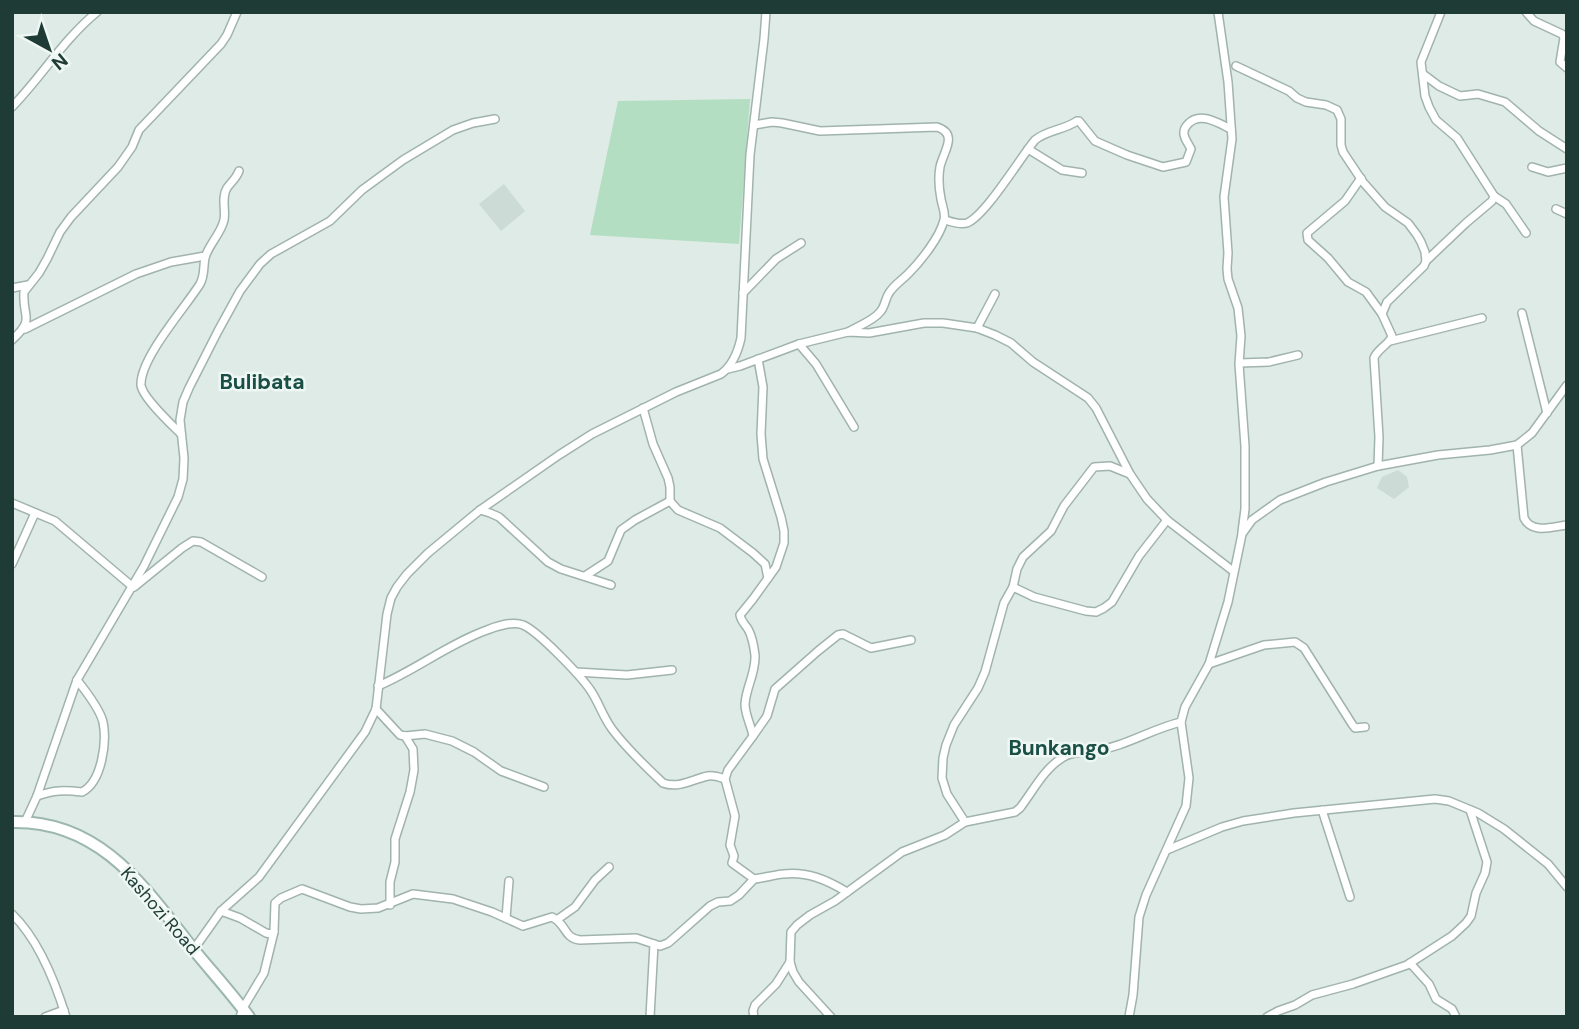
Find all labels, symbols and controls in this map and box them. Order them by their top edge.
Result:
north arrow [14,14,84,84]
text: N [46,48,73,76]
district label: Bulibata [219,368,305,396]
district label: Bunkango [1008,734,1110,762]
street label: Kashozi Road [115,862,205,960]

